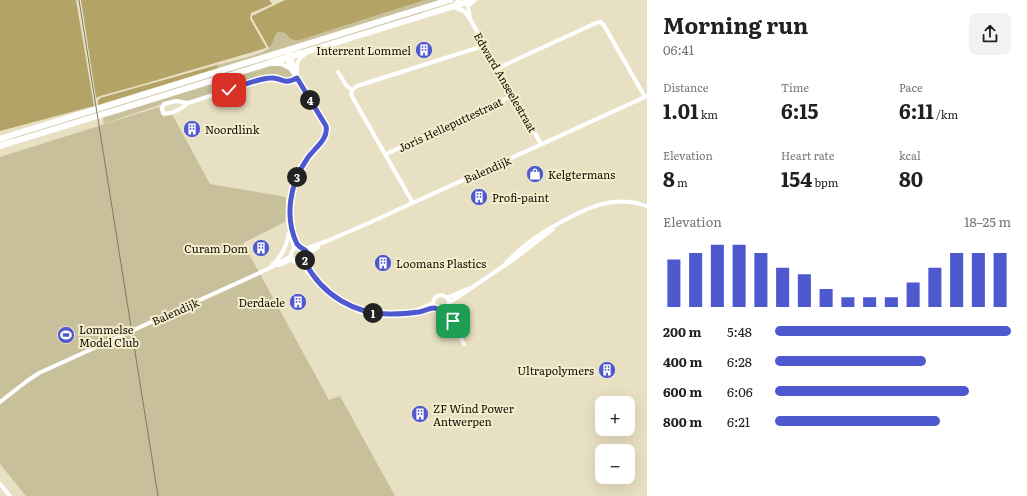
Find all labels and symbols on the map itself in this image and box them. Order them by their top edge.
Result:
street label: Edward Anseelestraat [471,29,542,136]
building icon: Interrent Lommel [414,40,434,60]
place label: Interrent Lommel [316,42,411,58]
pin [212,73,246,107]
pin: 4 [300,90,320,110]
street label: Joris Helleputtestraat [395,93,505,155]
building icon: Noordlink [182,119,202,139]
place label: Noordlink [205,121,260,137]
street label: Balendijk [461,151,513,186]
shop icon: Kelgtermans [525,164,545,184]
place label: Kelgtermans [548,166,615,182]
pin: 3 [287,167,307,187]
building icon: Profi-paint [469,187,489,207]
place label: Profi-paint [492,189,549,205]
building icon: Curam Dom [251,238,271,258]
place label: Curam Dom [184,240,248,256]
pin: 2 [295,250,315,270]
building icon: Loomans Plastics [373,253,393,273]
place label: Loomans Plastics [396,255,486,271]
building icon: Derdaele [288,292,308,312]
street label: Balendijk [149,293,201,328]
place label: Derdaele [238,294,285,310]
pin: 1 [363,303,383,323]
pin [436,304,470,338]
place label: Lommelse Model Club [79,321,139,350]
sports icon: Lommelse Model Club [56,325,76,345]
building icon: Ultrapolymers [597,360,617,380]
place label: Ultrapolymers [517,362,594,378]
place label: ZF Wind Power Antwerpen [433,400,515,429]
building icon: ZF Wind Power Antwerpen [410,404,430,424]

